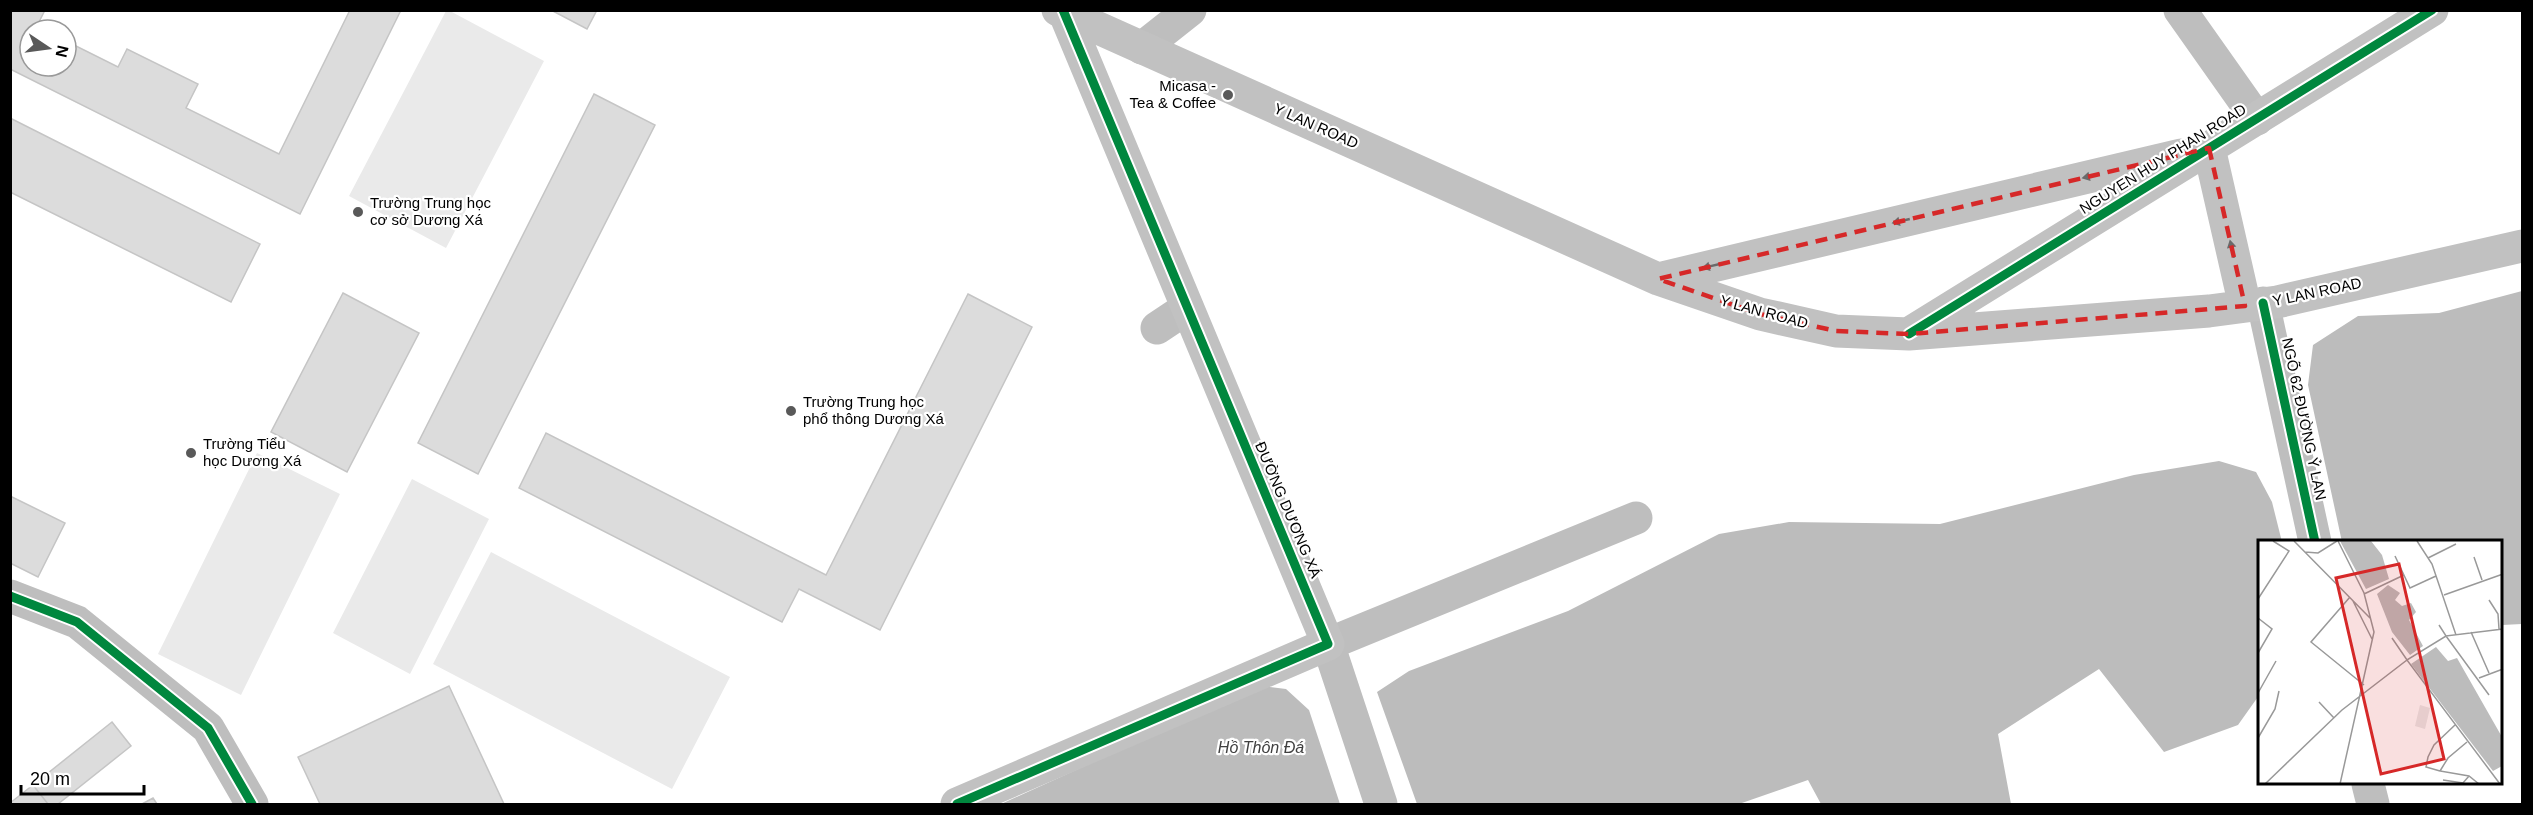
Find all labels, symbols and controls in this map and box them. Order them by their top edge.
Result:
north arrow [18,18,78,78]
text: N [53,44,72,59]
place label: Micasa - Tea & Coffee [1130,77,1216,111]
marker: Micasa - Tea & Coffee [1221,88,1235,102]
street label: Y LAN ROAD [1271,99,1361,152]
street label: NGUYEN HUY PHAN ROAD [2076,100,2249,217]
one-way arrow [2082,172,2100,182]
place label: Trường Trung học cơ sở Dương Xá [370,194,492,228]
marker: Trường Trung học cơ sở Dương Xá [351,205,365,219]
one-way arrow [1892,217,1910,227]
one-way arrow [2227,239,2236,258]
one-way arrow [1702,262,1721,272]
street label: Y LAN ROAD [2271,274,2363,309]
street label: Y LAN ROAD [1718,292,1810,331]
street label: NGÕ 62 ĐƯỜNG Ỷ LAN [2279,336,2330,502]
place label: Trường Trung học phổ thông Dương Xá [803,393,944,427]
marker: Trường Trung học phổ thông Dương Xá [784,404,798,418]
place label: Trường Tiểu học Dương Xá [203,435,302,469]
street label: ĐƯỜNG DƯƠNG XÁ [1252,439,1325,580]
marker: Trường Tiểu học Dương Xá [184,446,198,460]
inset map [2258,540,2503,785]
water label: Hồ Thôn Đá [1218,739,1304,756]
scale bar [21,758,144,796]
text: 20 m [30,769,70,789]

